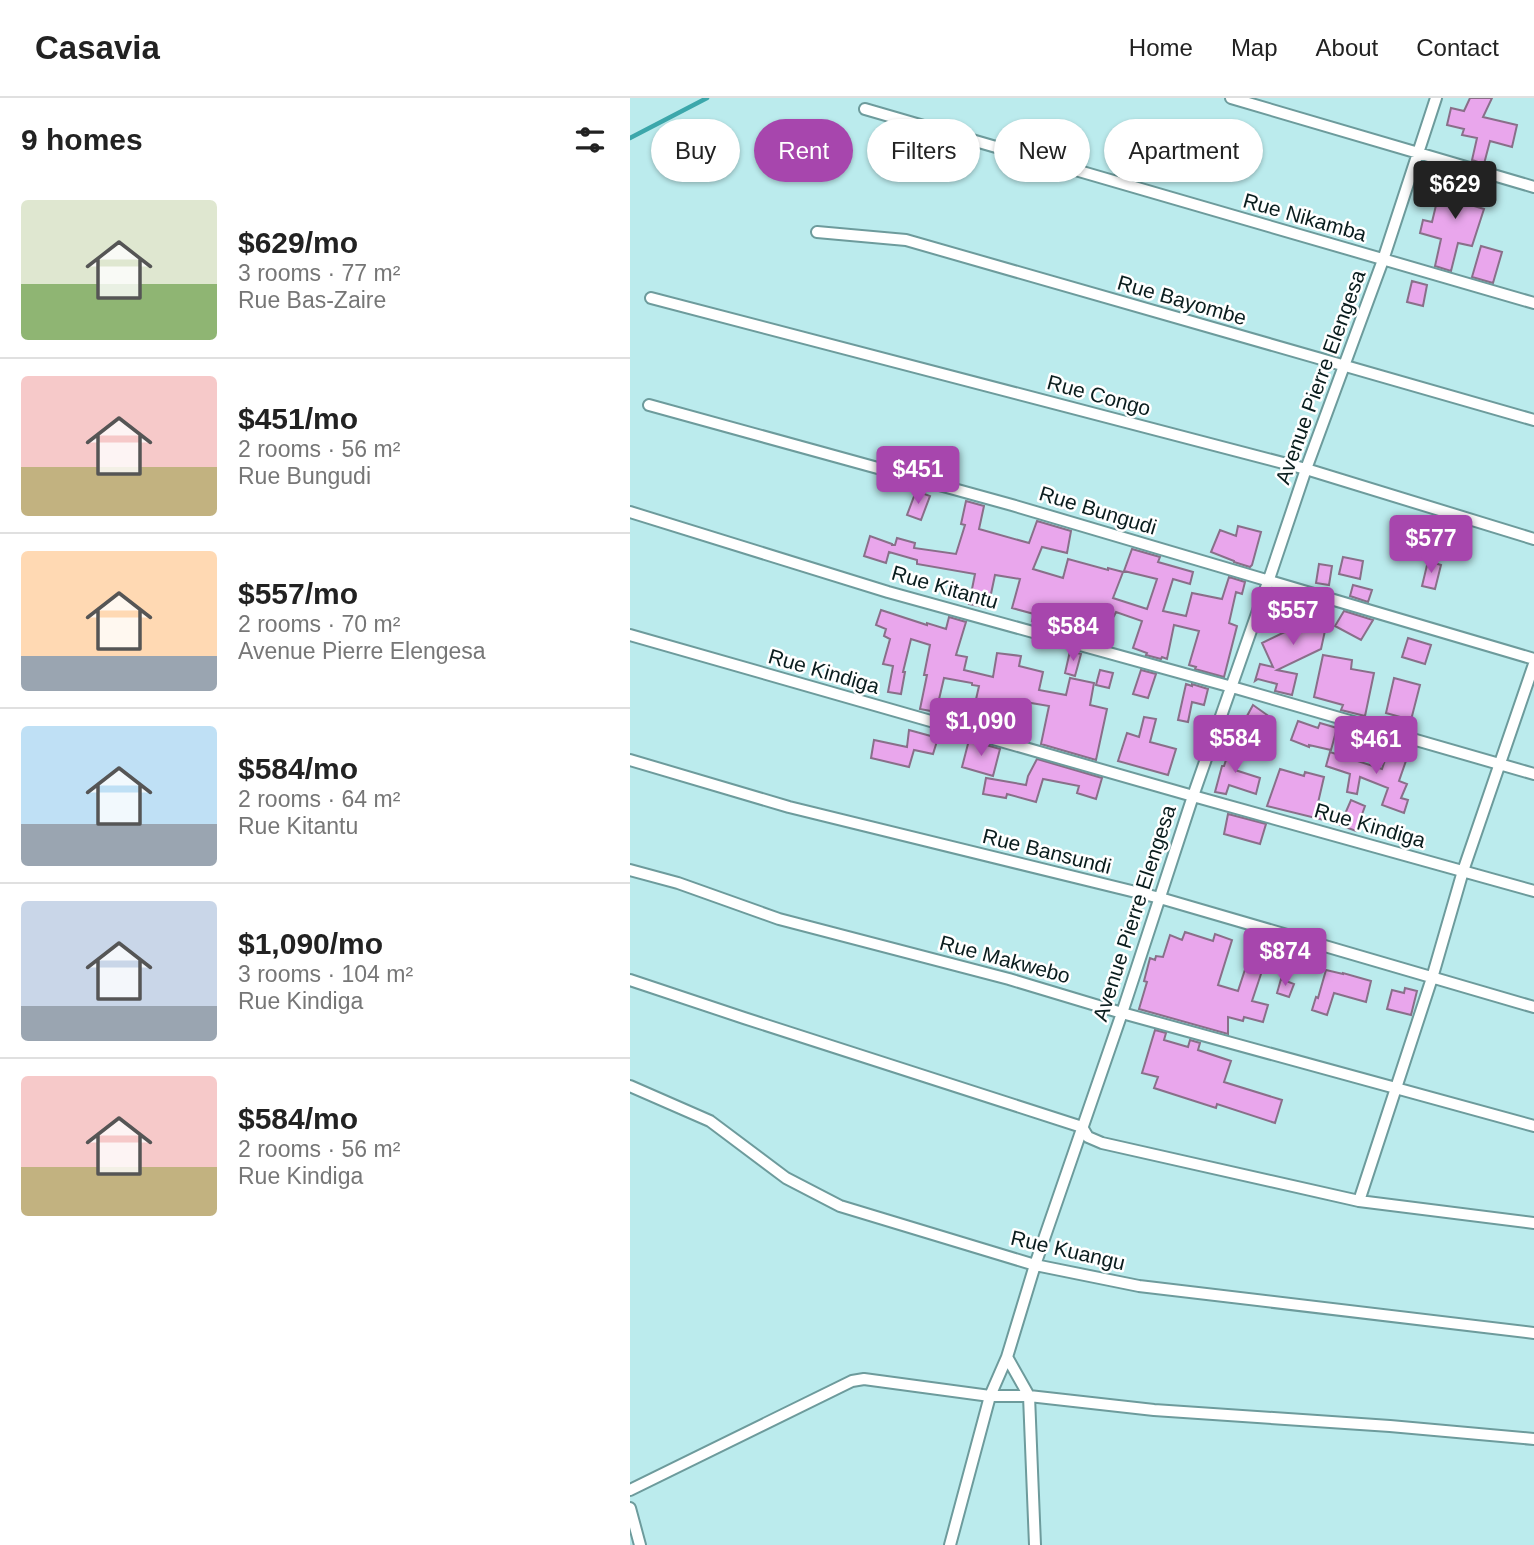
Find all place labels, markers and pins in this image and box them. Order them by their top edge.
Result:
pin: $629 [1414,162,1496,221]
pin: $451 [877,446,959,506]
pin: $577 [1390,516,1472,575]
pin: $557 [1252,588,1334,647]
pin: $584 [1032,603,1114,663]
pin: $1,090 [924,698,1038,758]
pin: $584 [1194,716,1276,775]
pin: $461 [1335,716,1417,776]
pin: $874 [1244,928,1326,988]

